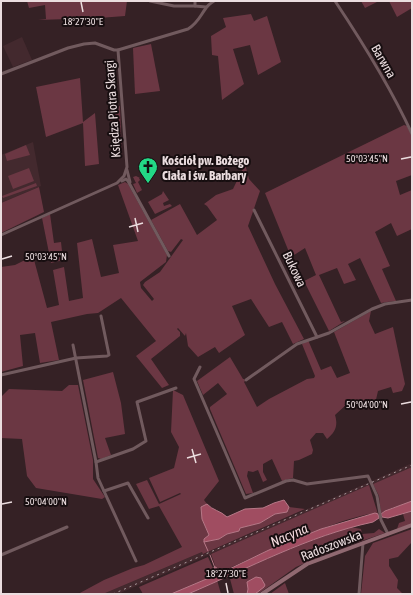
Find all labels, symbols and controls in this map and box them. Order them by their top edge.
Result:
text: 18°27'30"E [63,16,104,27]
street label: Barwna [368,42,399,81]
street label: Księdza Piotra Skargi [102,60,123,158]
place label: Kościół pw. Bożego Ciała i św. Barbary [162,153,249,183]
text: 50°03'45"N [346,153,388,164]
church icon: Kościół pw. Bożego Ciała i św. Barbary [137,156,159,184]
street label: Bukowa [280,249,310,289]
text: 50°03'45"N [25,251,67,262]
text: 50°04'00"N [346,399,388,410]
text: 50°04'00"N [25,496,67,507]
water label: Nacyna [268,520,311,550]
street label: Radoszowska [299,527,364,564]
text: 18°27'30"E [206,568,247,579]

